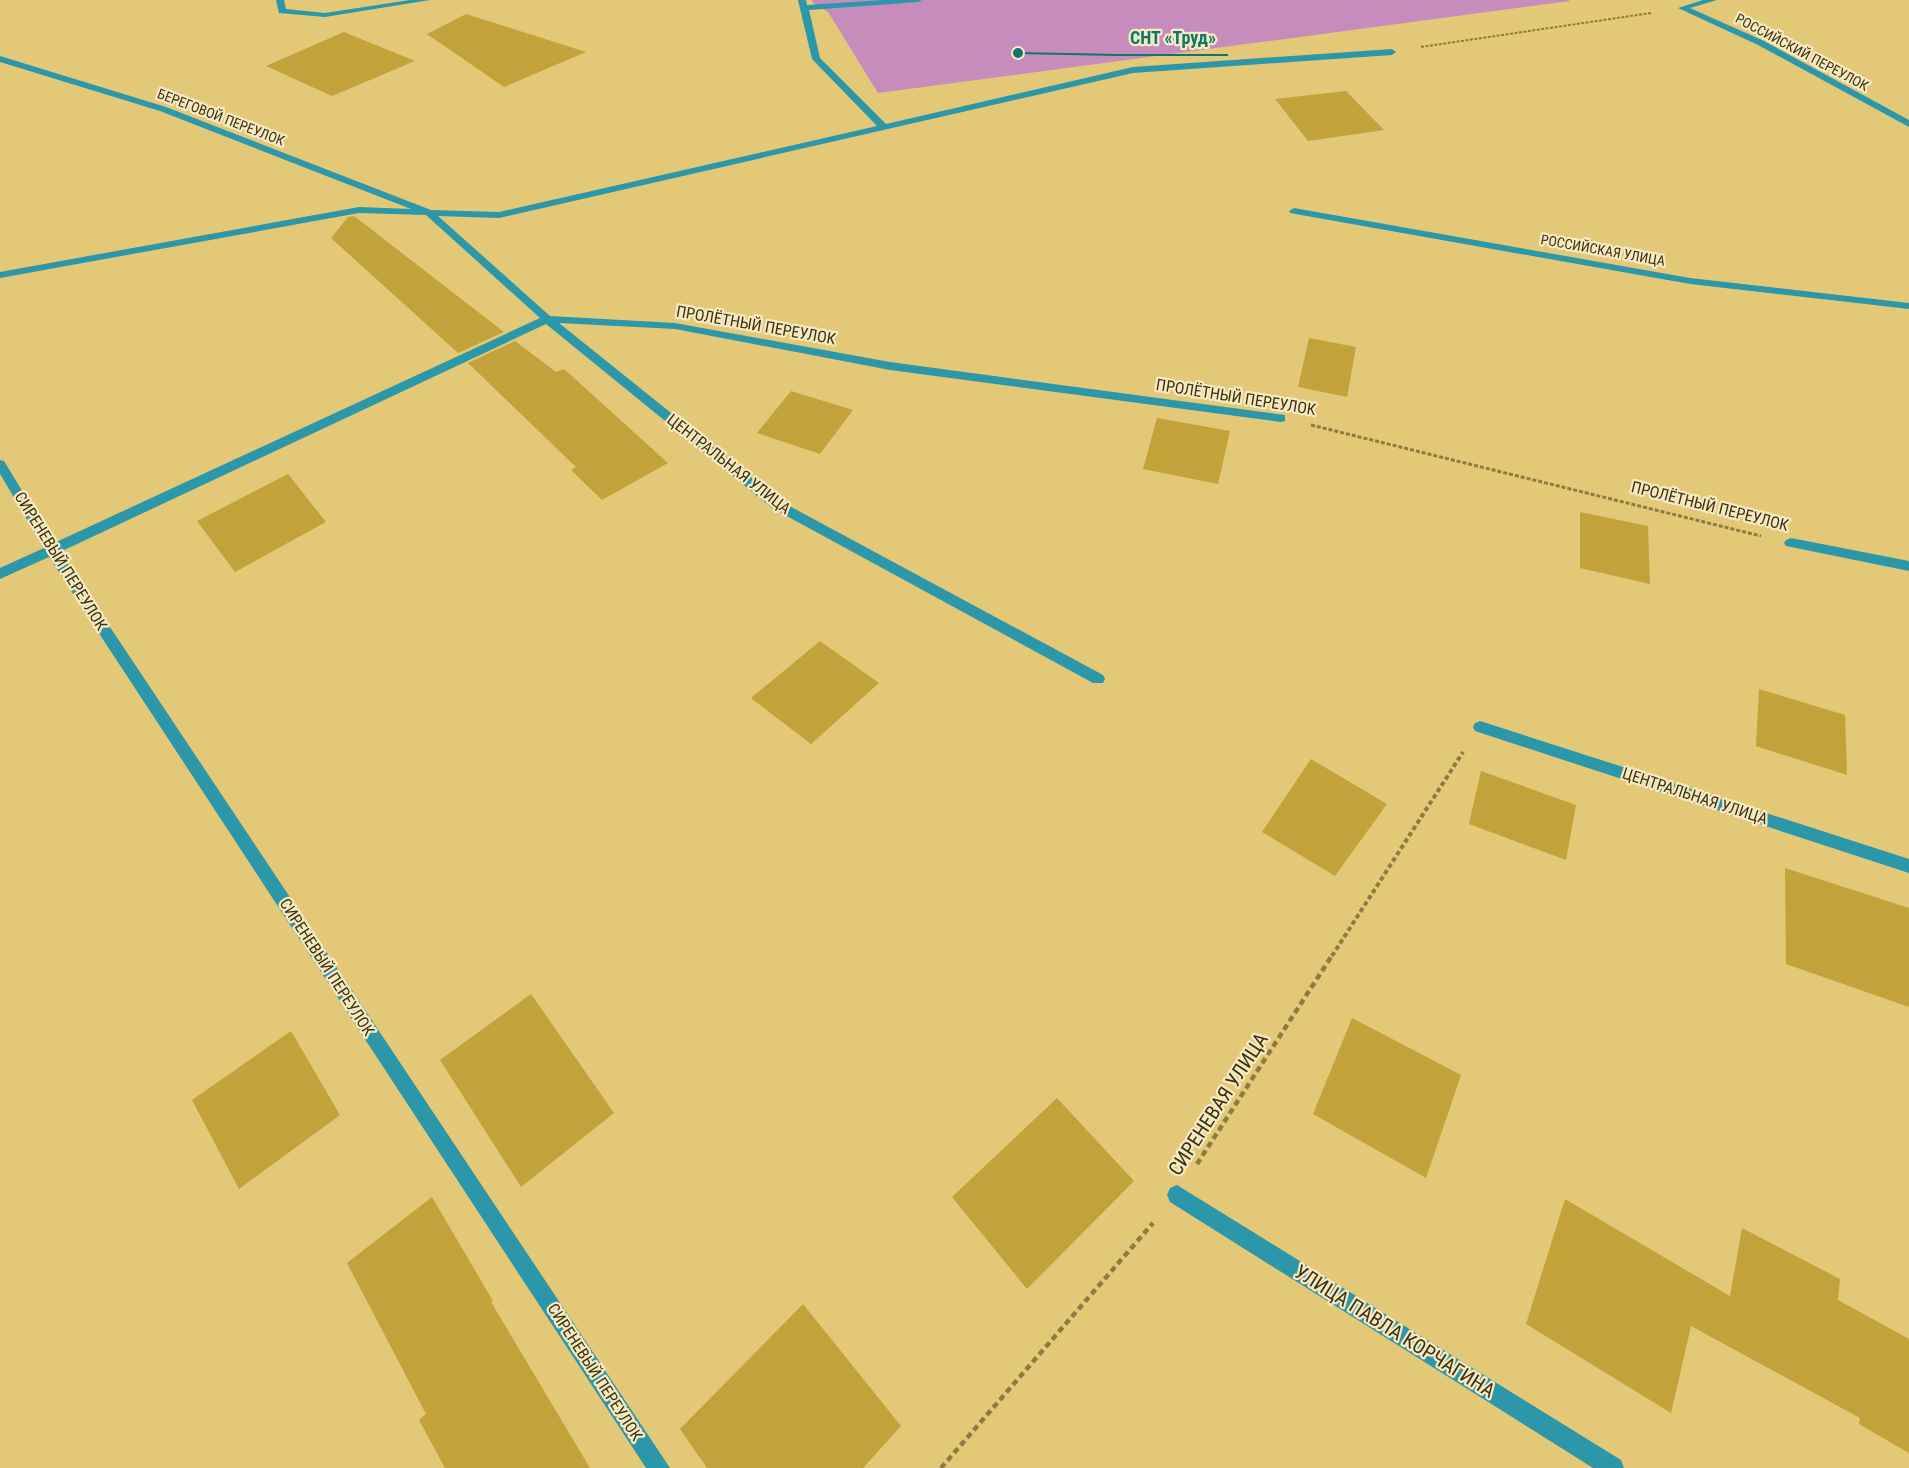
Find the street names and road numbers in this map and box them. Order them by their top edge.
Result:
street label: РОССИЙСКИЙ ПЕРЕУЛОК [1733,10,1871,94]
street label: БЕРЕГОВОЙ ПЕРЕУЛОК [155,85,287,149]
street label: РОССИЙСКАЯ УЛИЦА [1540,231,1666,269]
street label: ПРОЛЁТНЫЙ ПЕРЕУЛОК [675,302,837,348]
street label: ПРОЛЁТНЫЙ ПЕРЕУЛОК [1155,375,1317,419]
street label: ЦЕНТРАЛЬНАЯ УЛИЦА [663,410,795,518]
street label: ПРОЛЁТНЫЙ ПЕРЕУЛОК [1629,477,1791,535]
street label: СИРЕНЕВЫЙ ПЕРЕУЛОК [11,488,111,634]
street label: ЦЕНТРАЛЬНАЯ УЛИЦА [1620,764,1770,828]
street label: СИРЕНЕВЫЙ ПЕРЕУЛОК [276,895,378,1039]
street label: СИРЕНЕВАЯ УЛИЦА [1163,1028,1273,1180]
street label: УЛИЦА ПАВЛА КОРЧАГИНА [1290,1259,1500,1403]
street label: СИРЕНЕВЫЙ ПЕРЕУЛОК [544,1300,646,1444]

